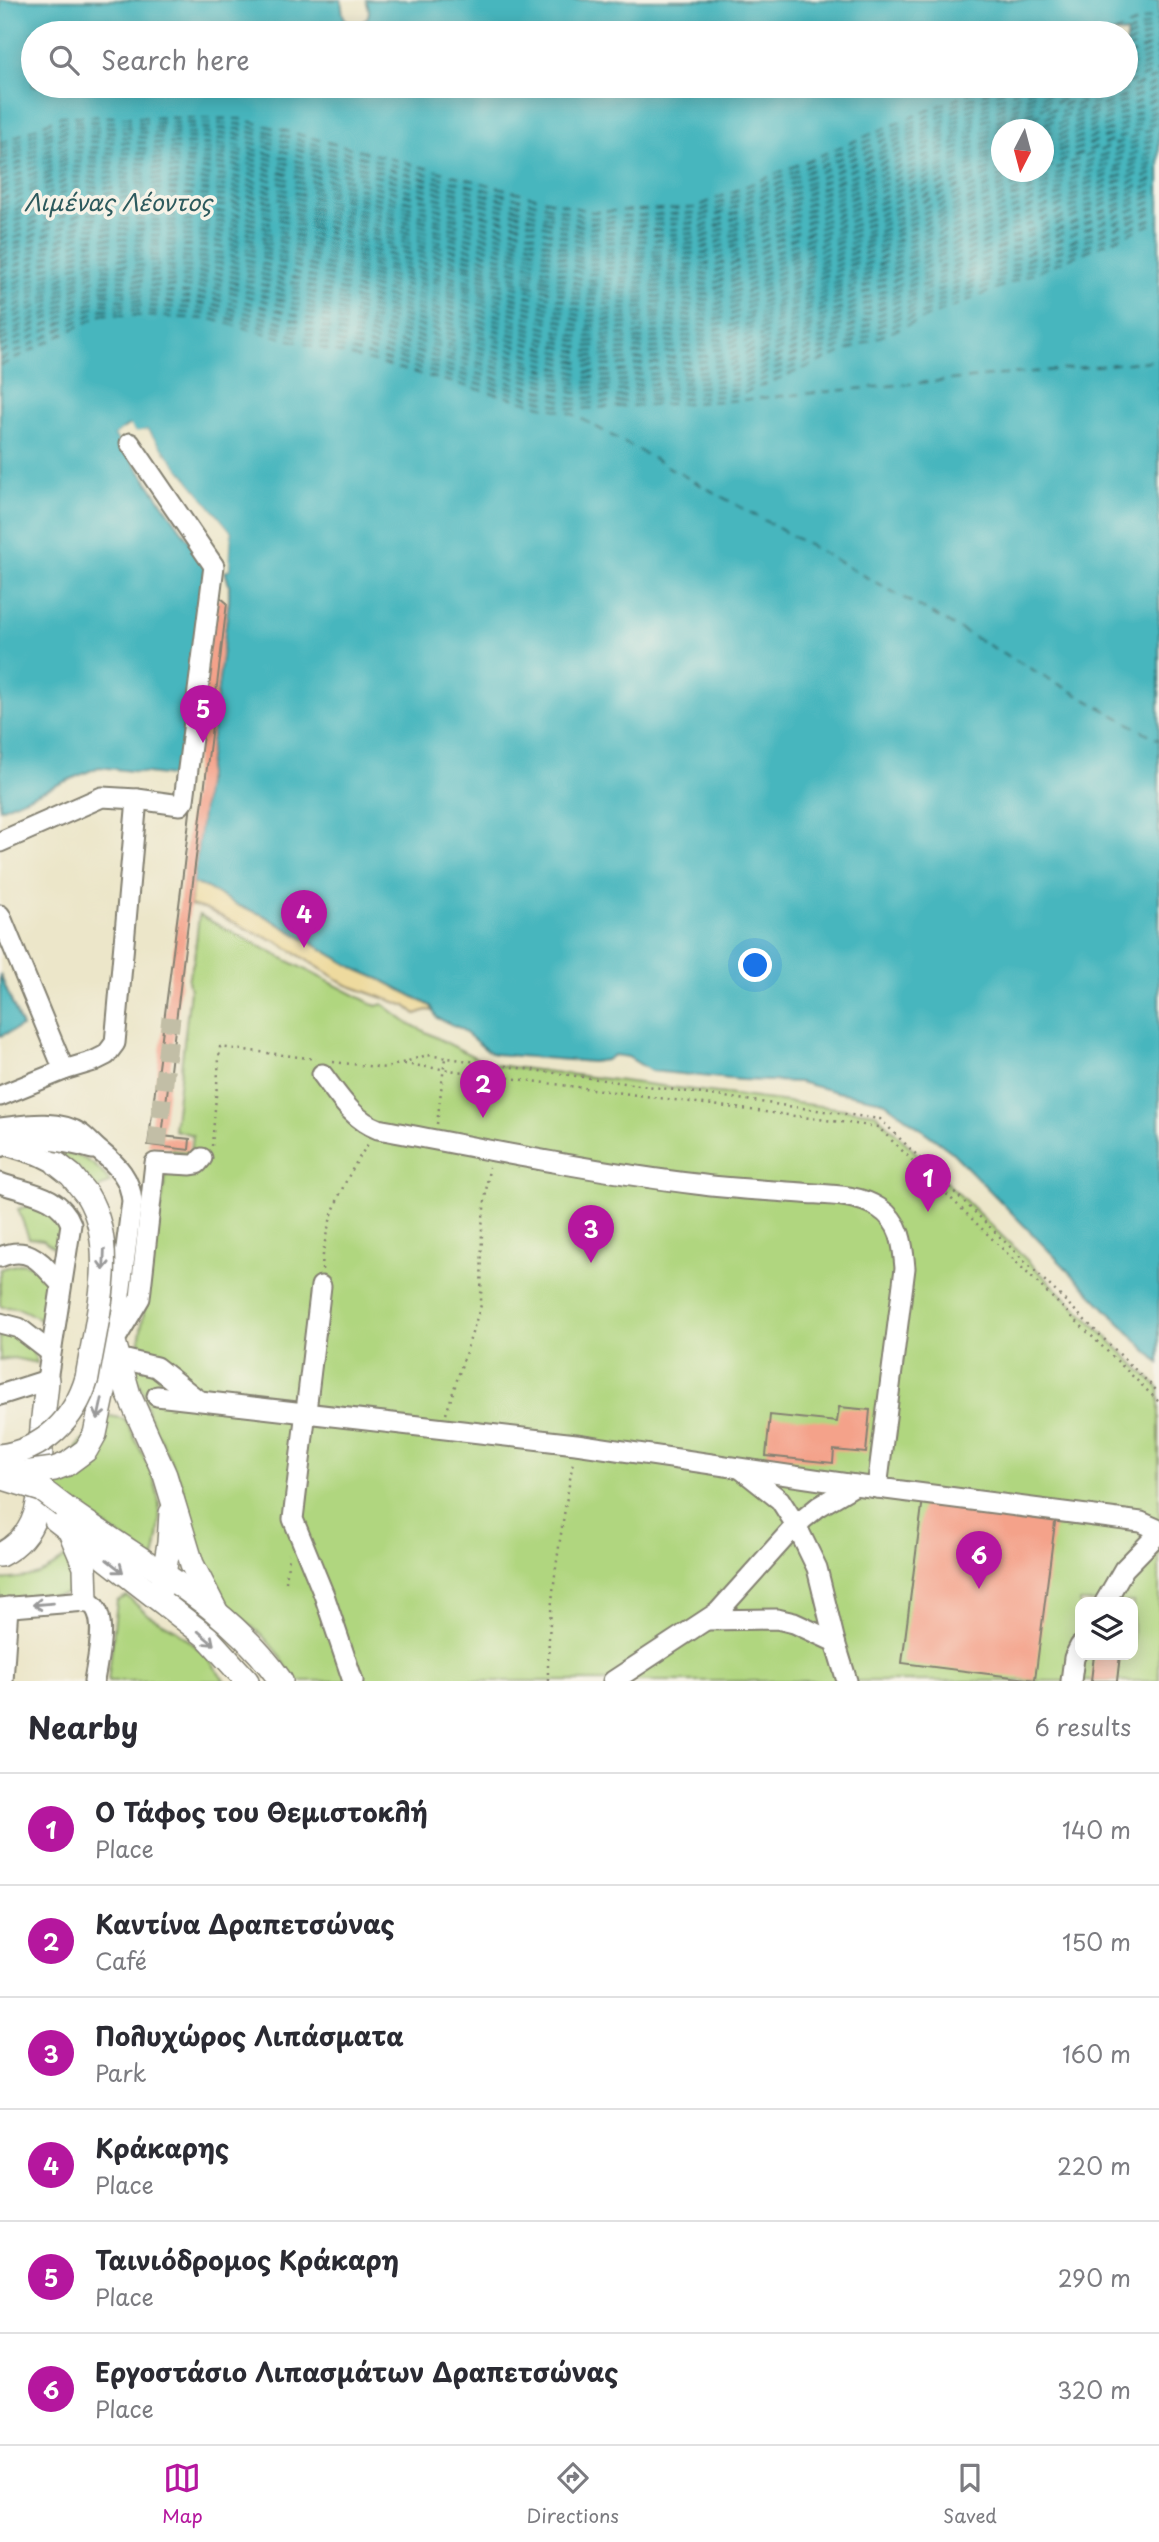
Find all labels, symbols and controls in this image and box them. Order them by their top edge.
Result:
search box [21,21,1138,98]
text: Search here [101,40,250,79]
icon: search [45,41,83,79]
north arrow [991,119,1054,182]
water label: Λιμένας Λέοντος [24,184,214,219]
pin: 5 [180,685,226,743]
pin: 4 [281,890,327,948]
your location [738,948,772,982]
pin: 2 [460,1060,506,1118]
pin: 1 [905,1154,951,1212]
pin: 3 [568,1205,614,1263]
one-way arrow [97,1248,110,1271]
one-way arrow [93,1397,107,1420]
pin: 6 [956,1531,1002,1589]
one-way arrow [105,1558,124,1573]
map controls [1075,1597,1138,1660]
button: layers [1075,1597,1138,1660]
one-way arrow [32,1598,55,1611]
one-way arrow [197,1630,215,1646]
text: Nearby [28,1704,138,1749]
text: 6 results [1035,1709,1131,1744]
text: Ο Τάφος του Θεμιστοκλή [95,1792,428,1831]
text: 1 [46,1812,57,1847]
text: 140 m [1062,1812,1131,1847]
text: Place [95,1831,154,1866]
text: Καντίνα Δραπετσώνας [95,1904,395,1943]
text: 2 [43,1924,59,1959]
text: 150 m [1062,1924,1131,1959]
text: Café [95,1943,147,1978]
text: Πολυχώρος Λιπάσματα [95,2016,404,2055]
text: 3 [43,2036,59,2071]
text: 160 m [1062,2036,1131,2071]
text: Park [95,2055,146,2090]
text: Κράκαρης [95,2128,229,2167]
text: 4 [43,2148,59,2183]
text: 220 m [1057,2148,1131,2183]
text: Place [95,2167,154,2202]
text: Ταινιόδρομος Κράκαρη [95,2240,399,2279]
text: 5 [44,2260,58,2295]
text: 290 m [1058,2260,1131,2295]
text: Place [95,2279,154,2314]
text: Εργοστάσιο Λιπασμάτων Δραπετσώνας [95,2352,618,2391]
text: 6 [43,2372,59,2407]
text: 320 m [1057,2372,1131,2407]
text: Place [95,2391,154,2426]
tab: Map [162,2459,203,2529]
tab: Directions [527,2459,619,2529]
tab: Saved [943,2459,997,2529]

